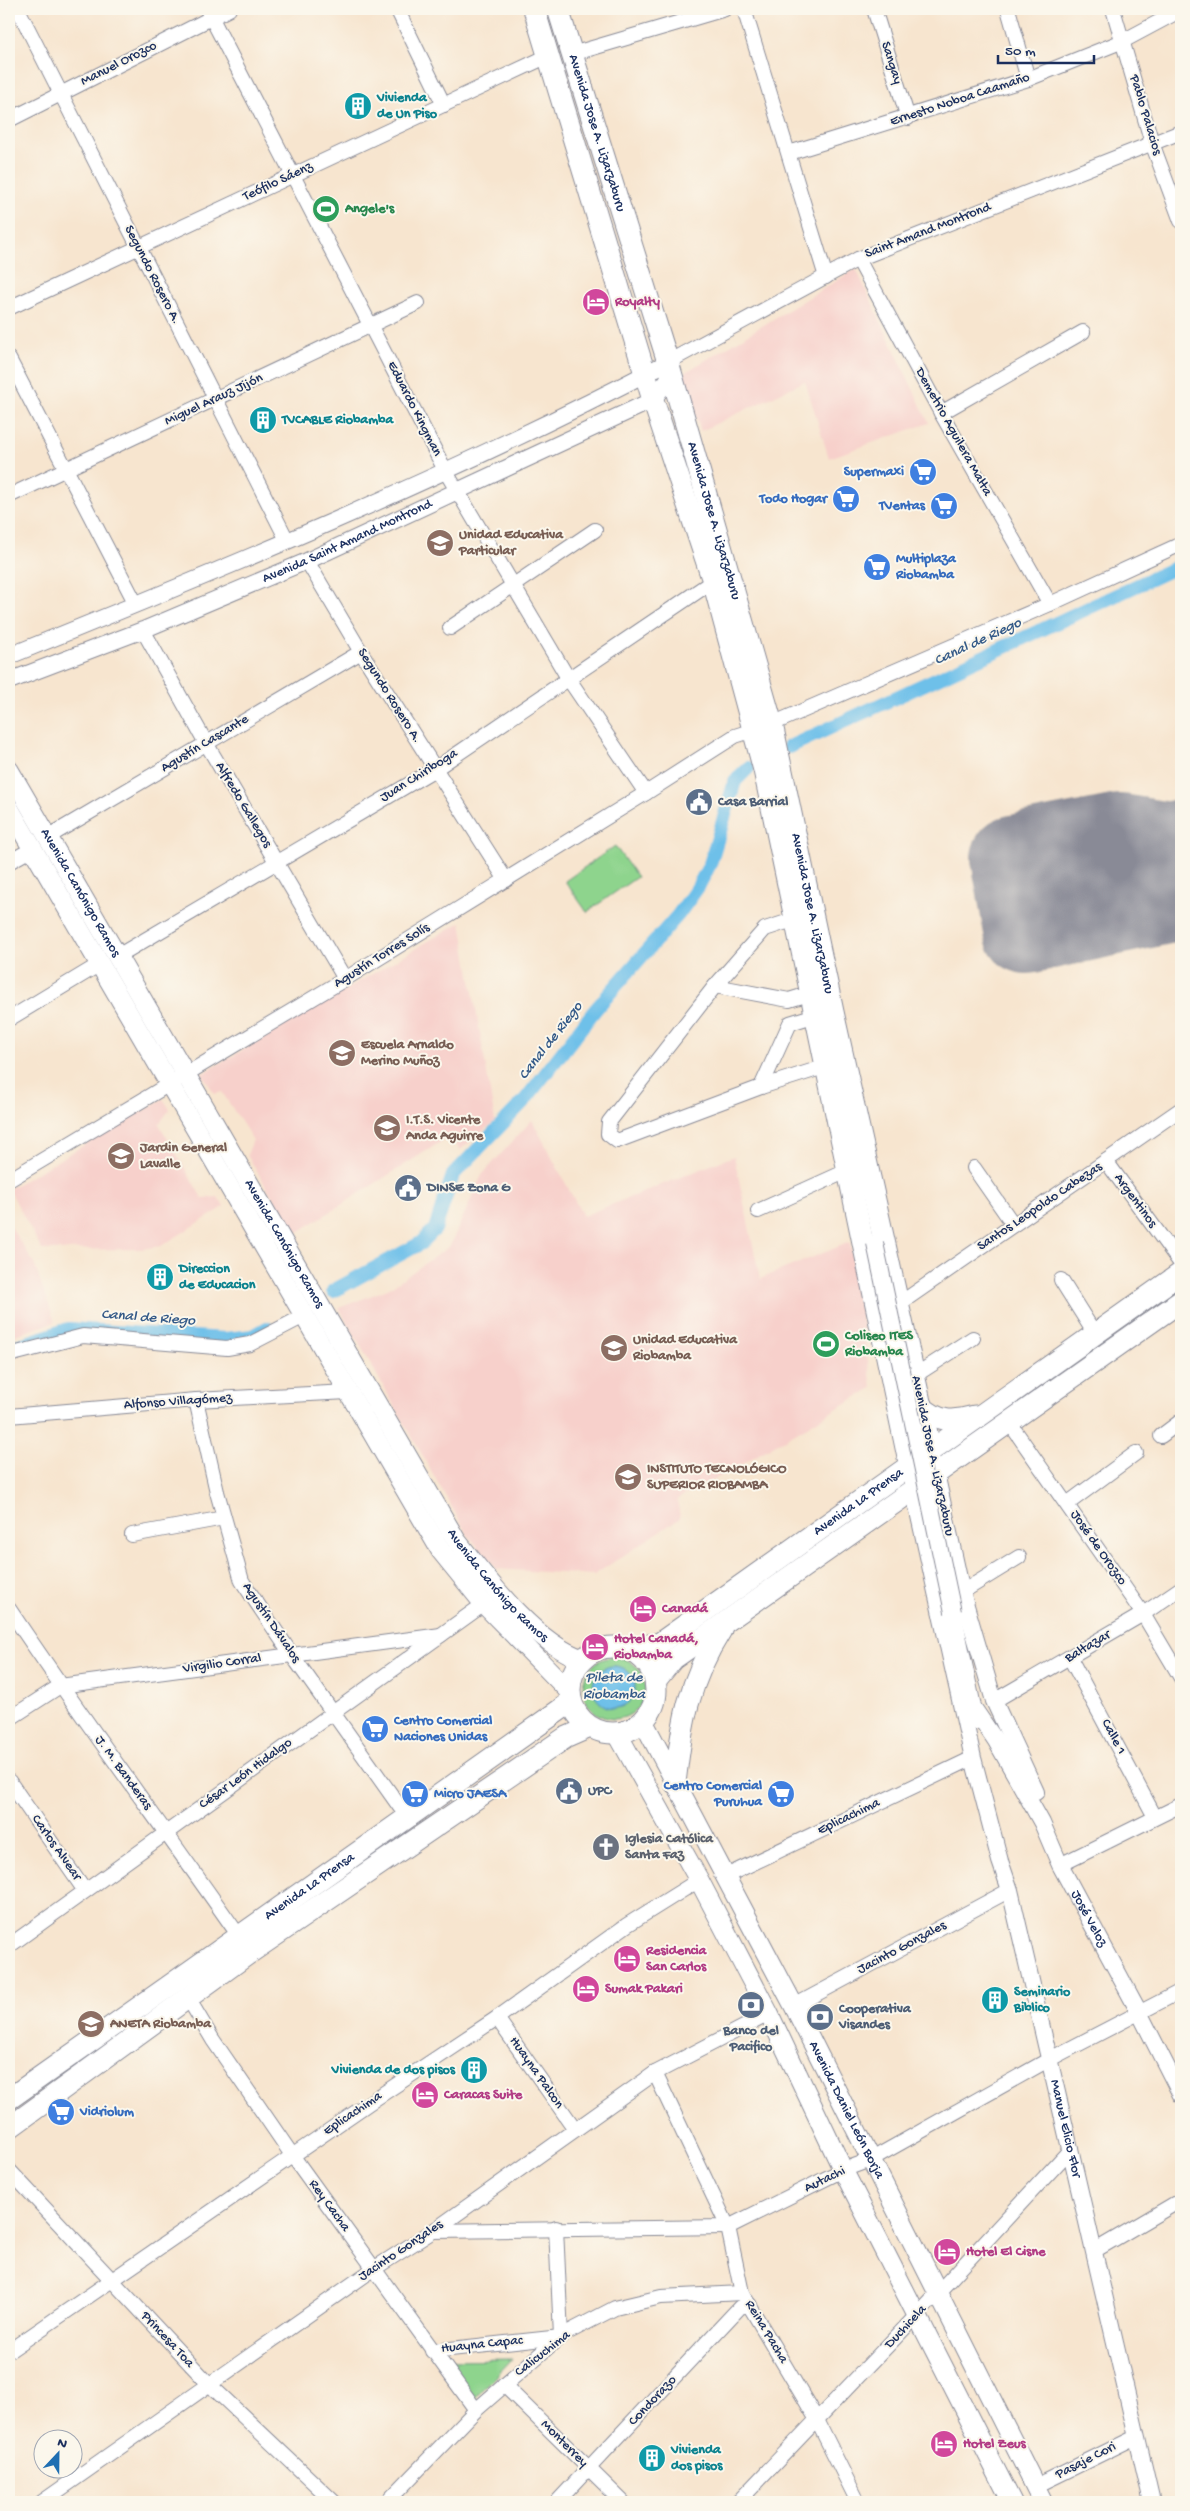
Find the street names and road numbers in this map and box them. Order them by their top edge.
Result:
street label: Manuel Orozco [78,38,160,90]
street label: Sangay [876,40,906,86]
street label: Avenida Jose A. Lizarzaburu [564,52,629,214]
street label: Ernesto Noboa Caamaño [888,69,1032,131]
street label: Pablo Palacios [1124,72,1166,158]
street label: Teófilo Sáenz [239,158,316,206]
street label: Saint Amand Montrond [863,198,995,263]
street label: Segundo Rosero A. [120,223,184,327]
street label: Eduardo Kingman [383,358,446,460]
street label: Demetrio Aguilera Malta [910,364,996,500]
street label: Miguel Arauz Jijón [162,370,266,430]
street label: Avenida Jose A. Lizarzaburu [683,440,745,602]
street label: Avenida Saint Amand Montrond [260,495,436,587]
street label: Segundo Rosero A. [353,645,425,747]
street label: Agustín Cascante [158,711,253,777]
street label: Juan Chiriboga [377,745,462,807]
street label: Alfredo Gallegos [211,759,276,852]
street label: Avenida Canónigo Ramos [36,825,125,961]
street label: Avenida Jose A. Lizarzaburu [787,832,837,996]
street label: Agustín Torres Solís [331,919,434,992]
street label: Santos Leopoldo Cabezas [974,1158,1106,1255]
street label: Argentinos [1110,1171,1161,1232]
street label: Avenida Canónigo Ramos [240,1177,329,1312]
street label: Avenida Jose A. Lizarzaburu [907,1374,957,1538]
street label: Alfonso Villagómez [123,1390,234,1414]
street label: Avenida La Prensa [810,1464,908,1540]
street label: José de Orozco [1066,1507,1130,1589]
street label: Avenida Canónigo Ramos [443,1526,552,1646]
street label: Agustín Dávalos [238,1580,305,1667]
street label: Baltazar [1061,1626,1115,1668]
street label: Virgilio Corral [181,1650,262,1678]
street label: Calle 1 [1097,1716,1129,1758]
street label: J. M. Banderas [90,1733,156,1814]
street label: César León Hidalgo [196,1735,296,1813]
street label: Eplicachima [815,1794,884,1839]
street label: Carlos Alvear [27,1812,86,1885]
street label: Avenida La Prensa [261,1848,359,1924]
street label: José Veloz [1067,1887,1111,1951]
street label: Jacinto Gonzales [855,1917,950,1979]
street label: Huayna Palcon [505,2034,567,2113]
street label: Avenida Daniel León Borja [805,2038,888,2183]
street label: Manuel Elicio Flor [1046,2078,1085,2180]
street label: Eplicachima [320,2087,387,2140]
street label: Autachi [802,2163,848,2197]
street label: Rey Cacha [304,2177,354,2236]
street label: Jacinto Gonzales [356,2216,447,2285]
street label: Reina Pacha [740,2297,792,2368]
street label: Duchicela [881,2301,931,2353]
street label: Princesa Toa [136,2307,198,2373]
street label: Calicuchima [512,2326,575,2381]
street label: Huayna Capac [440,2332,525,2358]
street label: Condorazo [625,2372,681,2430]
street label: Monterrey [537,2417,592,2472]
street label: Pasaje Cori [1052,2438,1119,2484]

